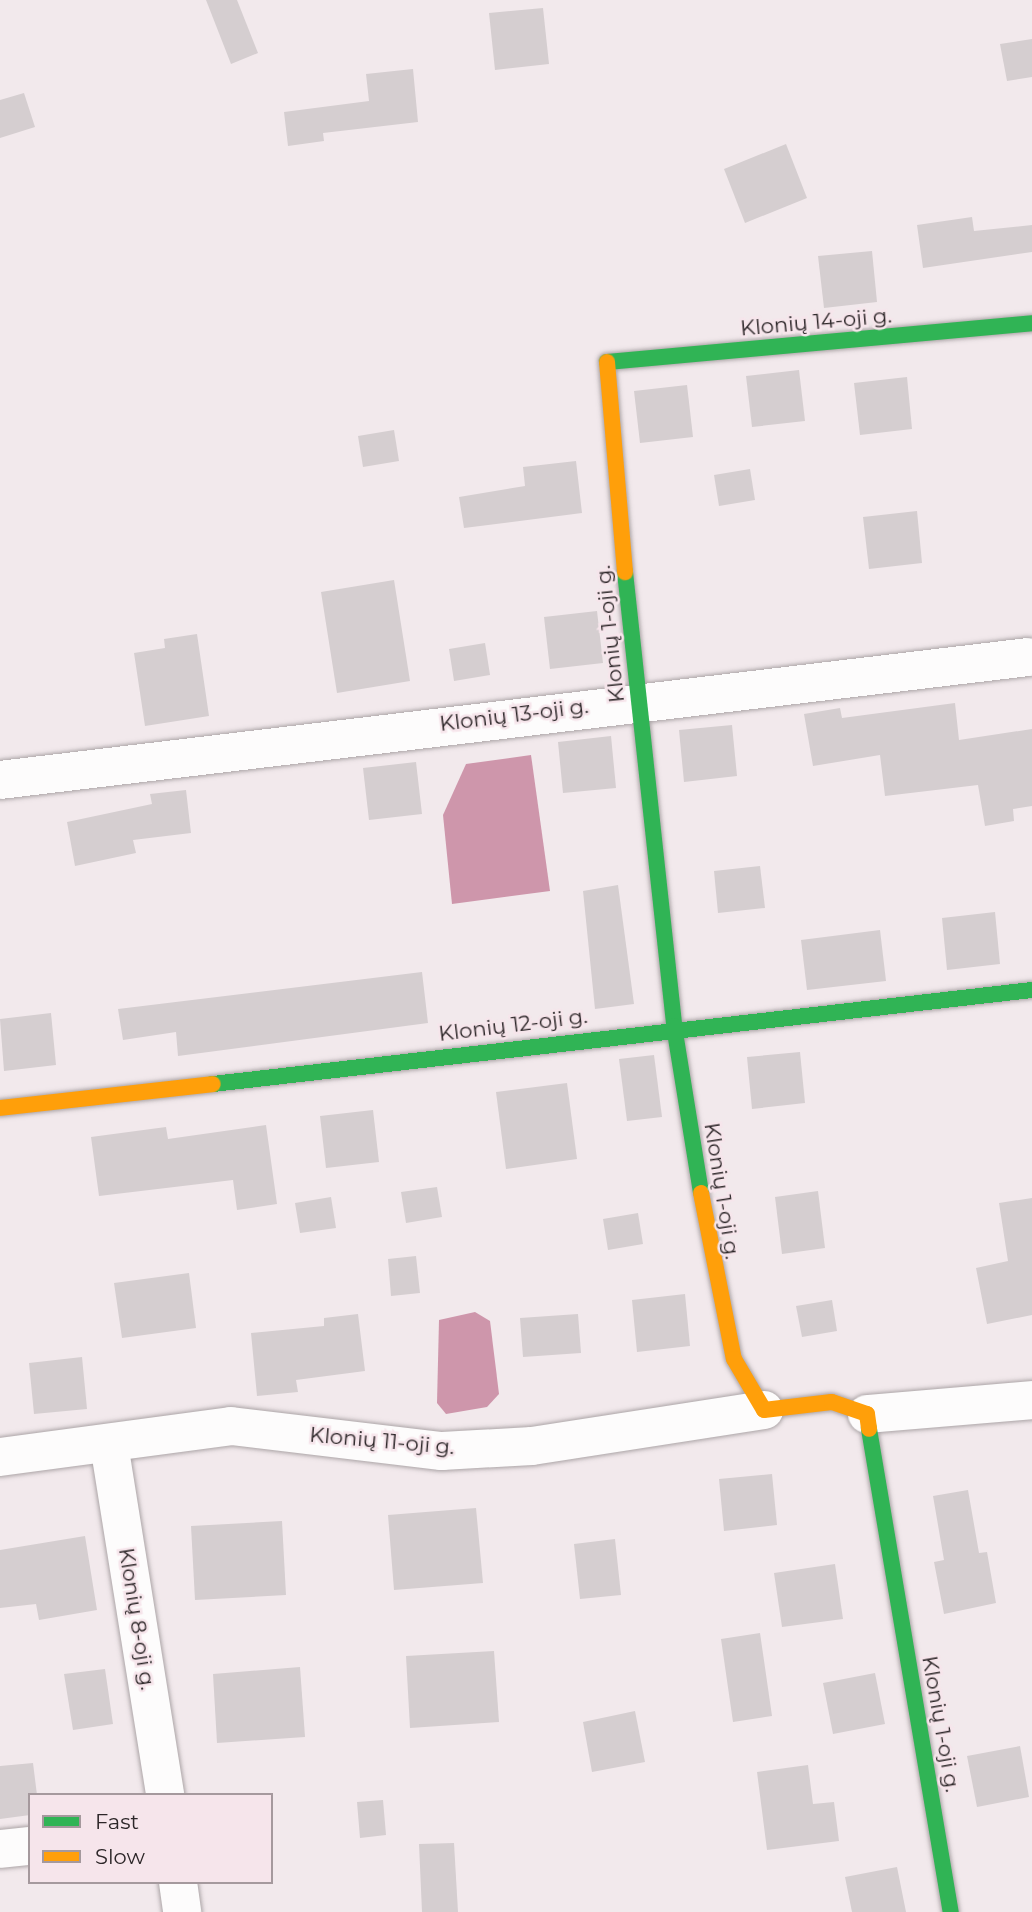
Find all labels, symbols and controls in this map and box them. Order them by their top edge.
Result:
street label: Klonių 14-oji g. [739,303,893,341]
street label: Klonių 1-oji g. [590,564,630,704]
street label: Klonių 13-oji g. [438,693,590,737]
street label: Klonių 12-oji g. [437,1003,589,1047]
street label: Klonių 1-oji g. [699,1121,745,1261]
street label: Klonių 11-oji g. [308,1422,456,1460]
street label: Klonių 8-oji g. [113,1546,161,1692]
street label: Klonių 1-oji g. [917,1654,965,1794]
legend [28,1793,273,1884]
text: Fast [95,1809,139,1834]
text: Slow [95,1844,145,1869]

